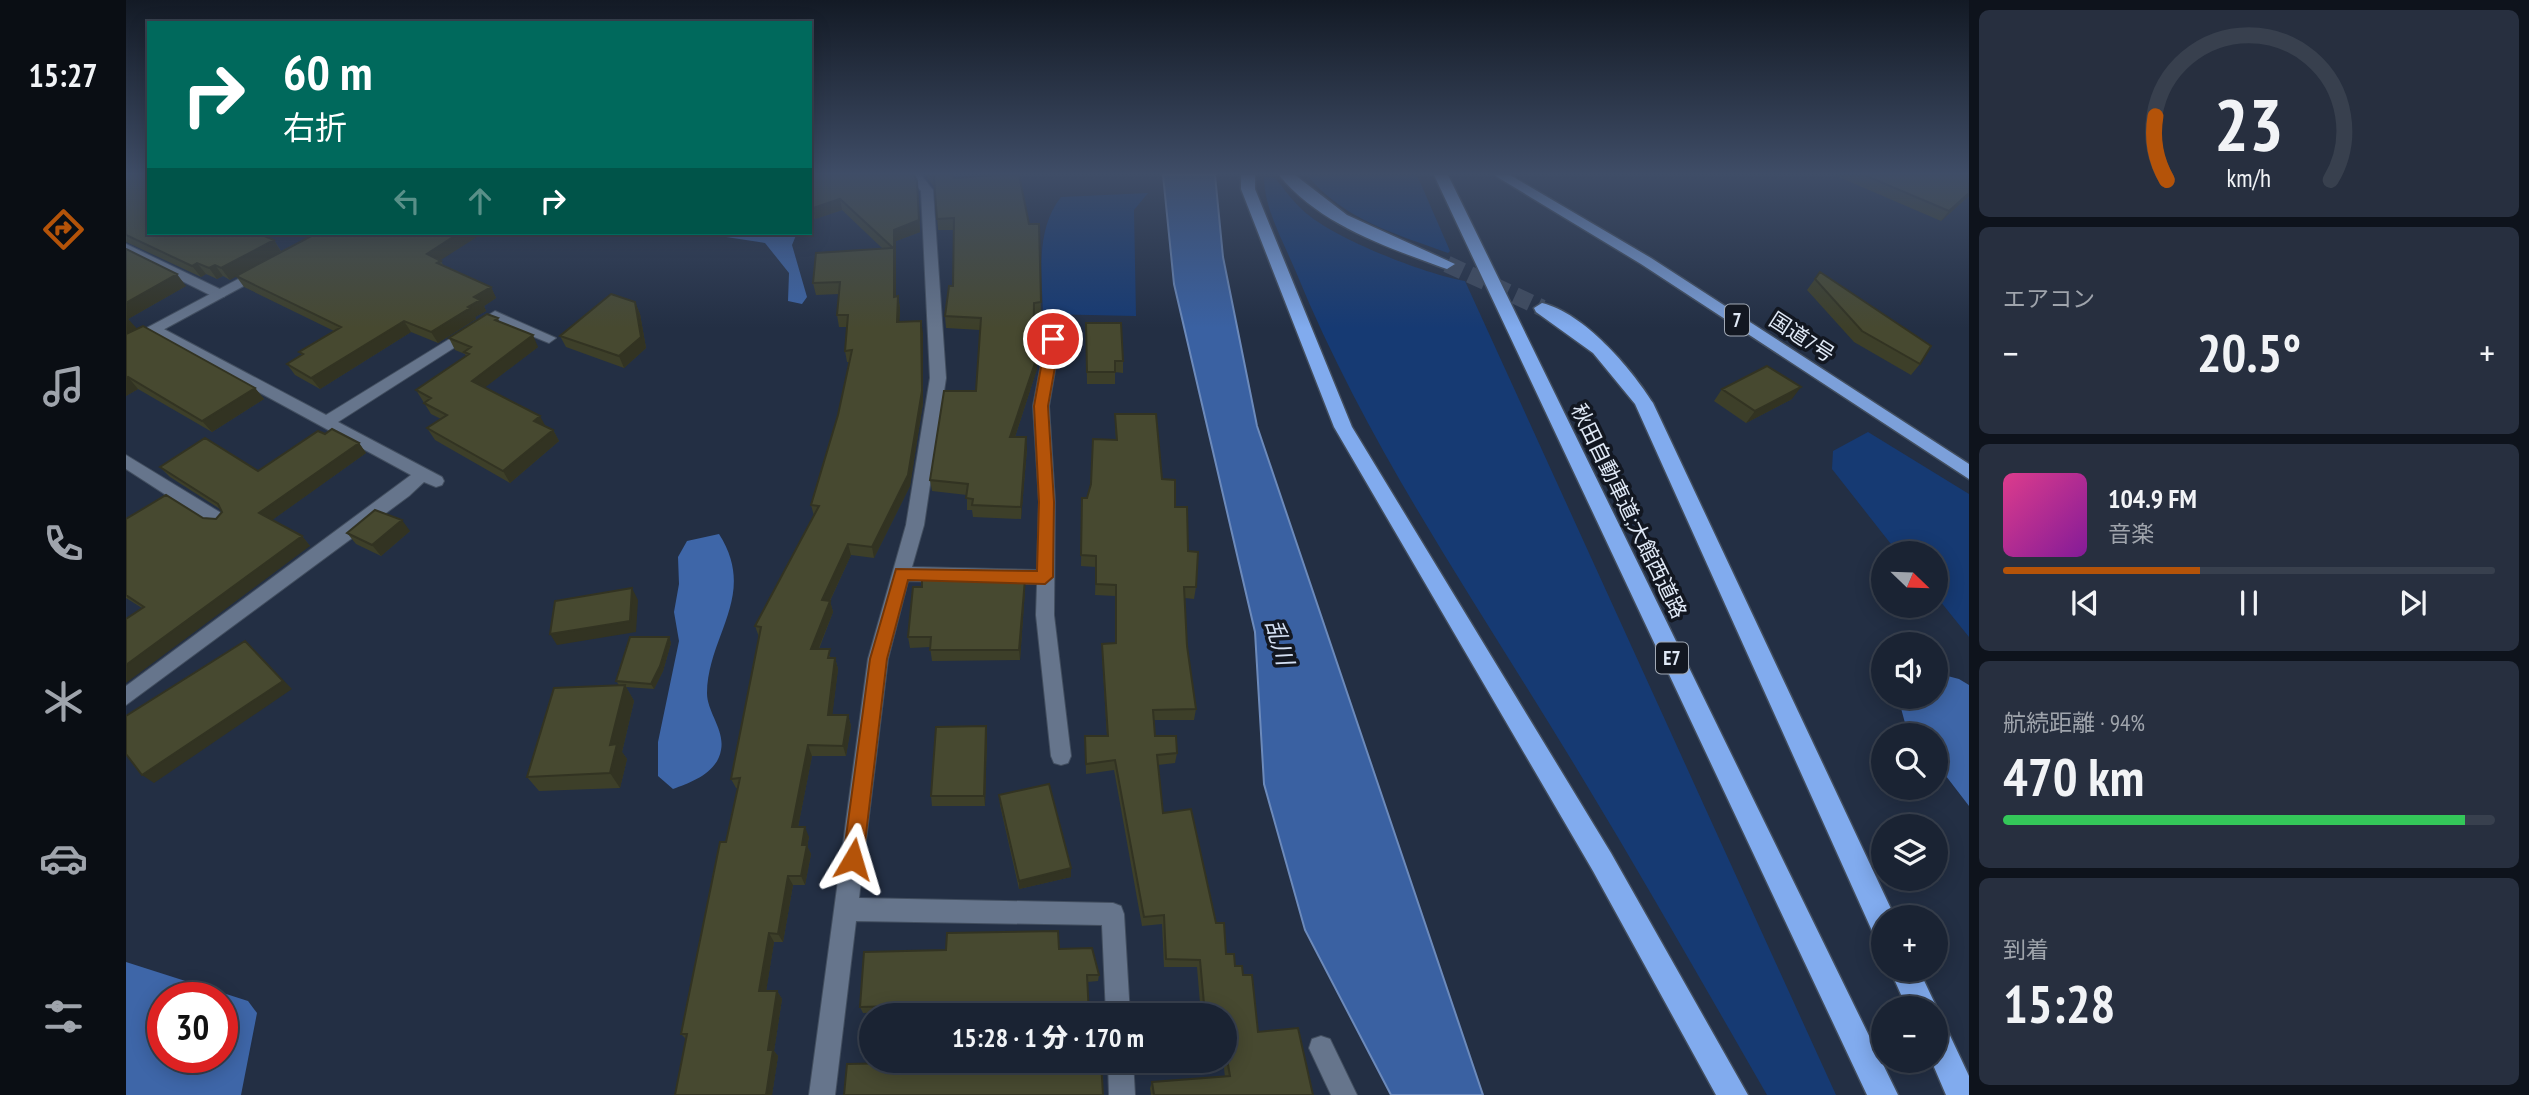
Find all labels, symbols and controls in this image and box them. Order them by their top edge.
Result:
text: 60 m [283,40,372,104]
icon: right [168,49,259,140]
text: 15:27 [28,54,98,96]
text: 23 [2214,76,2284,170]
text: 右折 [283,106,347,148]
text: km/h [2227,161,2271,193]
icon: left [388,182,426,220]
icon: ahead [461,182,499,220]
icon: right [534,182,572,220]
icon: directions [39,205,88,254]
text: エアコン [2003,284,2095,313]
road number: 7 [1725,304,1749,336]
street label: 国道7号 [1764,306,1840,368]
pin [1023,309,1083,369]
text: 20.5° [2197,319,2301,386]
icon: arrive [1034,320,1072,358]
text: − [2003,328,2019,377]
text: + [2479,328,2495,377]
icon: music [39,362,88,411]
street label: 秋田自動車道;大館西道路 [1565,399,1693,623]
text: 104.9 FM [2108,482,2197,515]
icon: phone [39,519,88,568]
text: 音楽 [2108,519,2154,548]
north arrow [1871,541,1948,618]
map controls [1871,541,1948,1073]
icon: previous [2066,584,2104,622]
icon: pause [2230,584,2268,622]
icon: next [2394,584,2432,622]
water label: 乱川 [1259,616,1301,671]
button: sound [1871,632,1948,709]
road number: E7 [1656,642,1688,674]
icon: climate [39,677,88,726]
text: 航続距離 · 94% [2003,708,2145,737]
button: search [1871,723,1948,800]
text: 470 km [2003,743,2144,810]
button: layers [1871,814,1948,891]
position arrow [816,822,890,896]
icon: car [39,834,88,883]
button: + [1871,905,1948,982]
text: 到着 [2003,935,2049,964]
text: 15:28 [2003,970,2115,1037]
speed limit sign: 30 [147,982,238,1073]
icon: filters [39,992,88,1041]
button: − [1871,996,1948,1073]
text: 15:28 · 1 分 · 170 m [952,1021,1144,1054]

